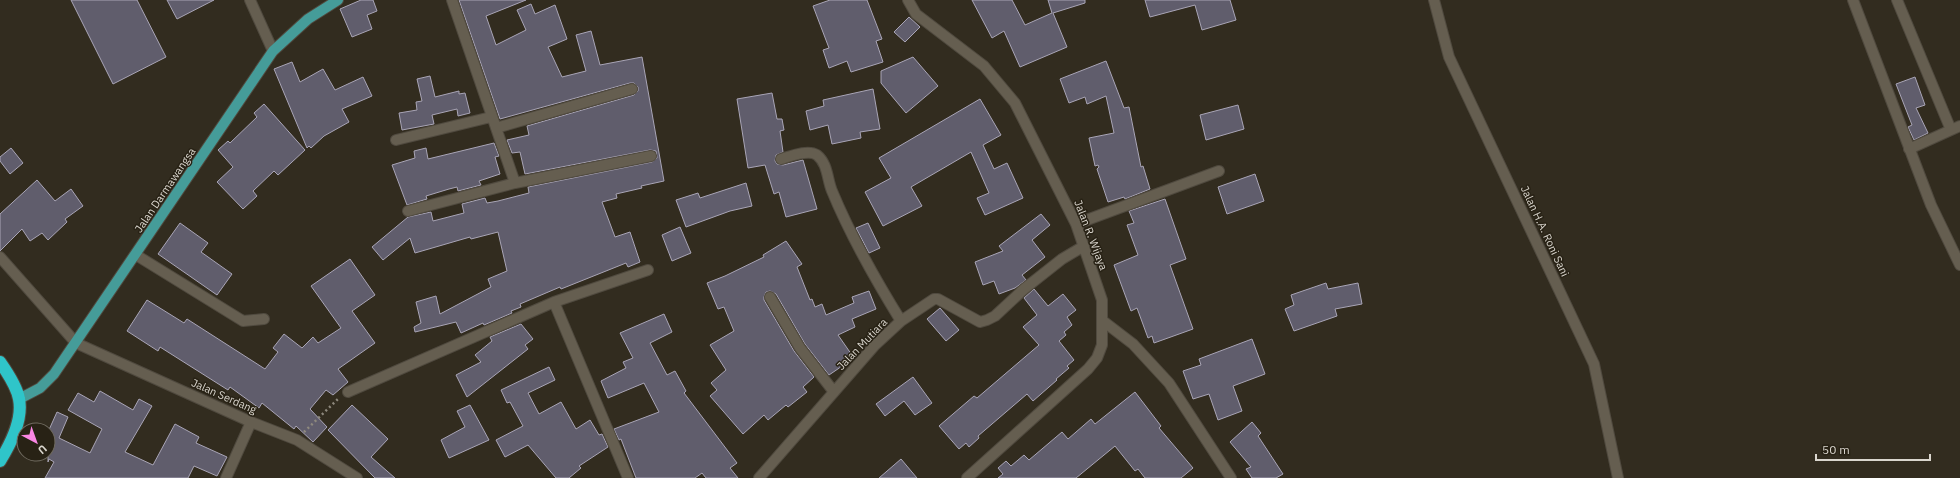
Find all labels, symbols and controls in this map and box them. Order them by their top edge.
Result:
street label: Jalan Darmawangsa [131,145,199,235]
street label: Jalan H.A. Roni Sani [1518,183,1572,279]
street label: Jalan R. Wijaya [1071,198,1111,272]
street label: Jalan Mutiara [834,315,890,373]
street label: Jalan Serdang [189,375,259,417]
north arrow [16,422,56,462]
scale bar [1816,436,1930,462]
text: U [35,442,50,457]
text: 50 m [1822,442,1850,457]

